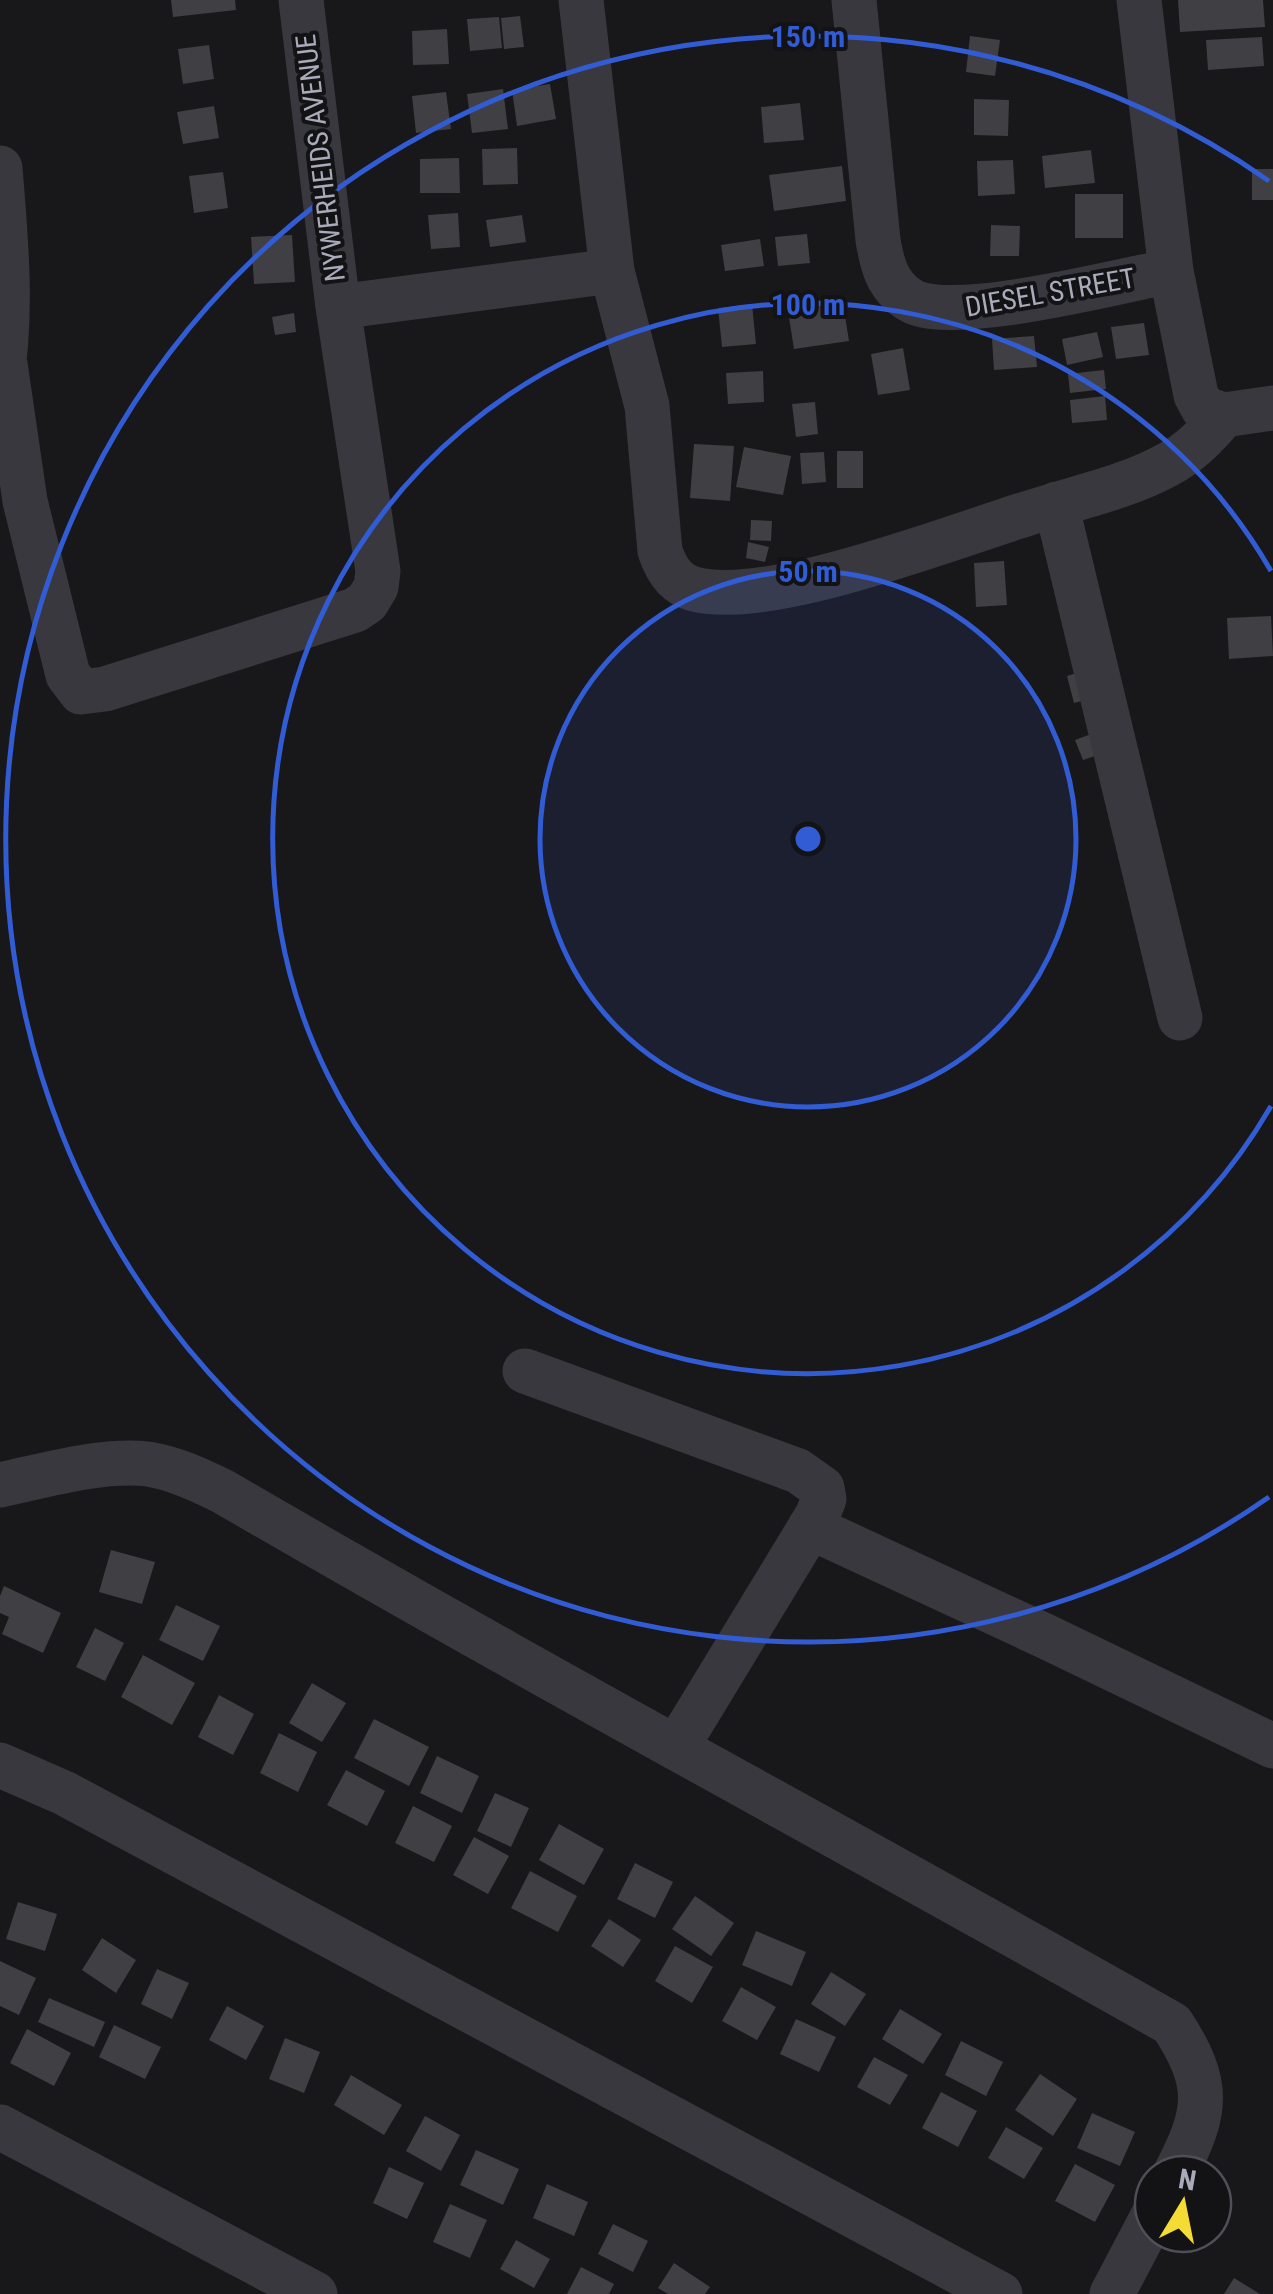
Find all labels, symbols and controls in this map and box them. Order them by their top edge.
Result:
text: 150 m [771,19,845,54]
street label: NYWERHEIDS AVENUE [289,32,352,283]
street label: DIESEL STREET [963,261,1138,324]
text: 100 m [771,287,845,322]
text: 50 m [778,554,838,589]
centre of rings [790,821,826,857]
north arrow [1133,2154,1233,2254]
text: N [1176,2162,1199,2198]

